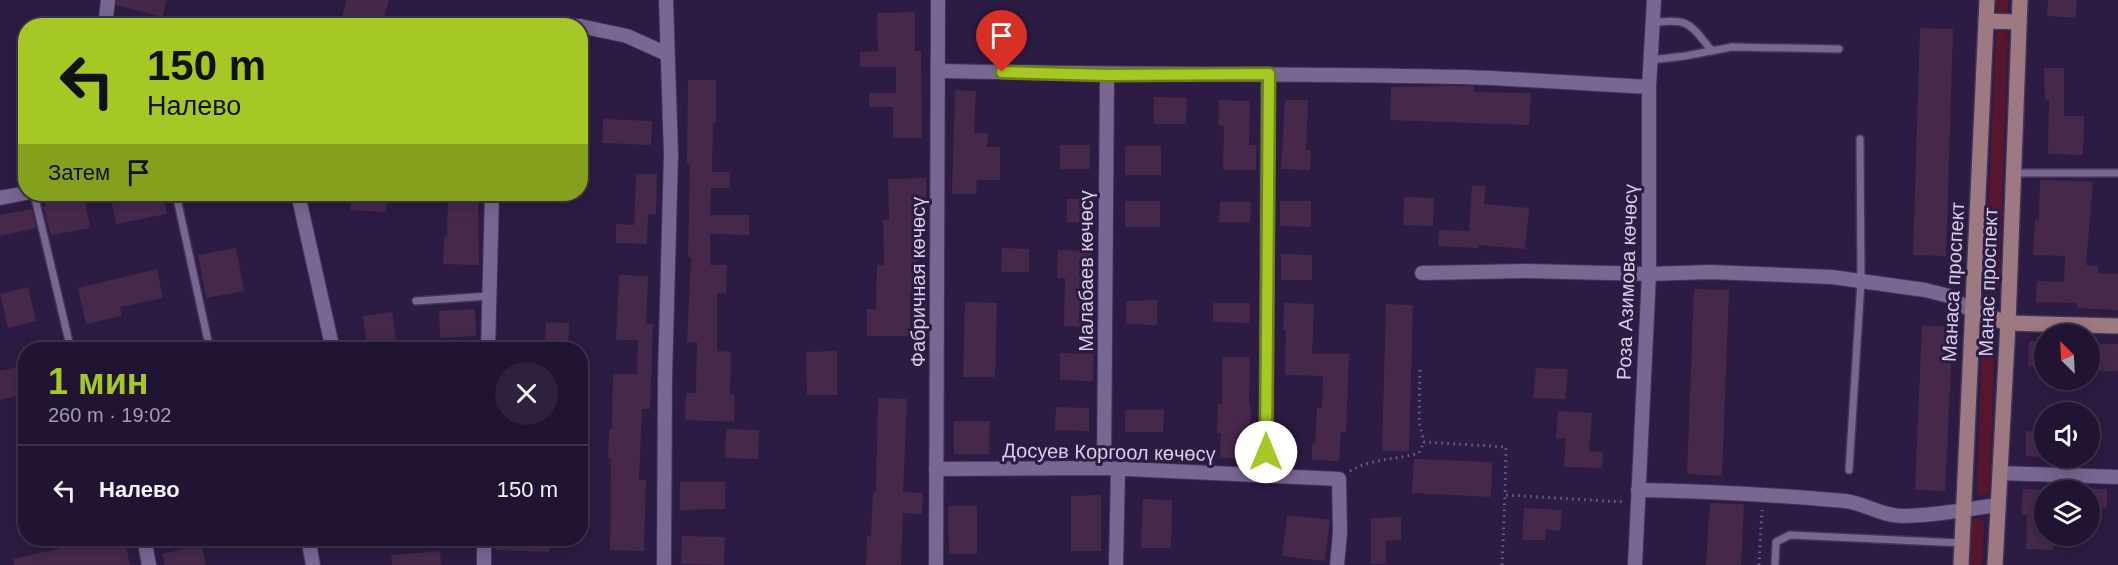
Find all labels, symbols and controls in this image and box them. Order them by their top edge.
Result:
pin [976,10,1027,72]
icon: arrive [985,19,1018,52]
icon: left [48,42,126,120]
text: 150 m [147,42,266,89]
text: Налево [147,91,241,121]
icon: arrive [122,156,155,189]
text: Затем [48,160,110,185]
street label: Роза Азимова көчөсү [1613,184,1641,380]
street label: Малабаев көчөсү [1075,190,1097,352]
street label: Фабричная көчөсү [907,197,929,367]
street label: Манаса проспект [1938,202,1968,362]
street label: Манас проспект [1974,207,2002,357]
north arrow [2034,324,2100,390]
map controls [2034,324,2100,546]
text: 1 мин [48,361,149,402]
button: close [495,362,558,425]
button: sound [2034,402,2100,468]
text: 260 m · 19:02 [48,404,171,426]
position arrow [1234,420,1298,484]
street label: Досуев Коргоол көчөсү [1002,439,1216,465]
icon: left [48,474,81,507]
text: Налево [99,477,180,502]
text: 150 m [497,477,558,502]
button: layers [2034,480,2100,546]

